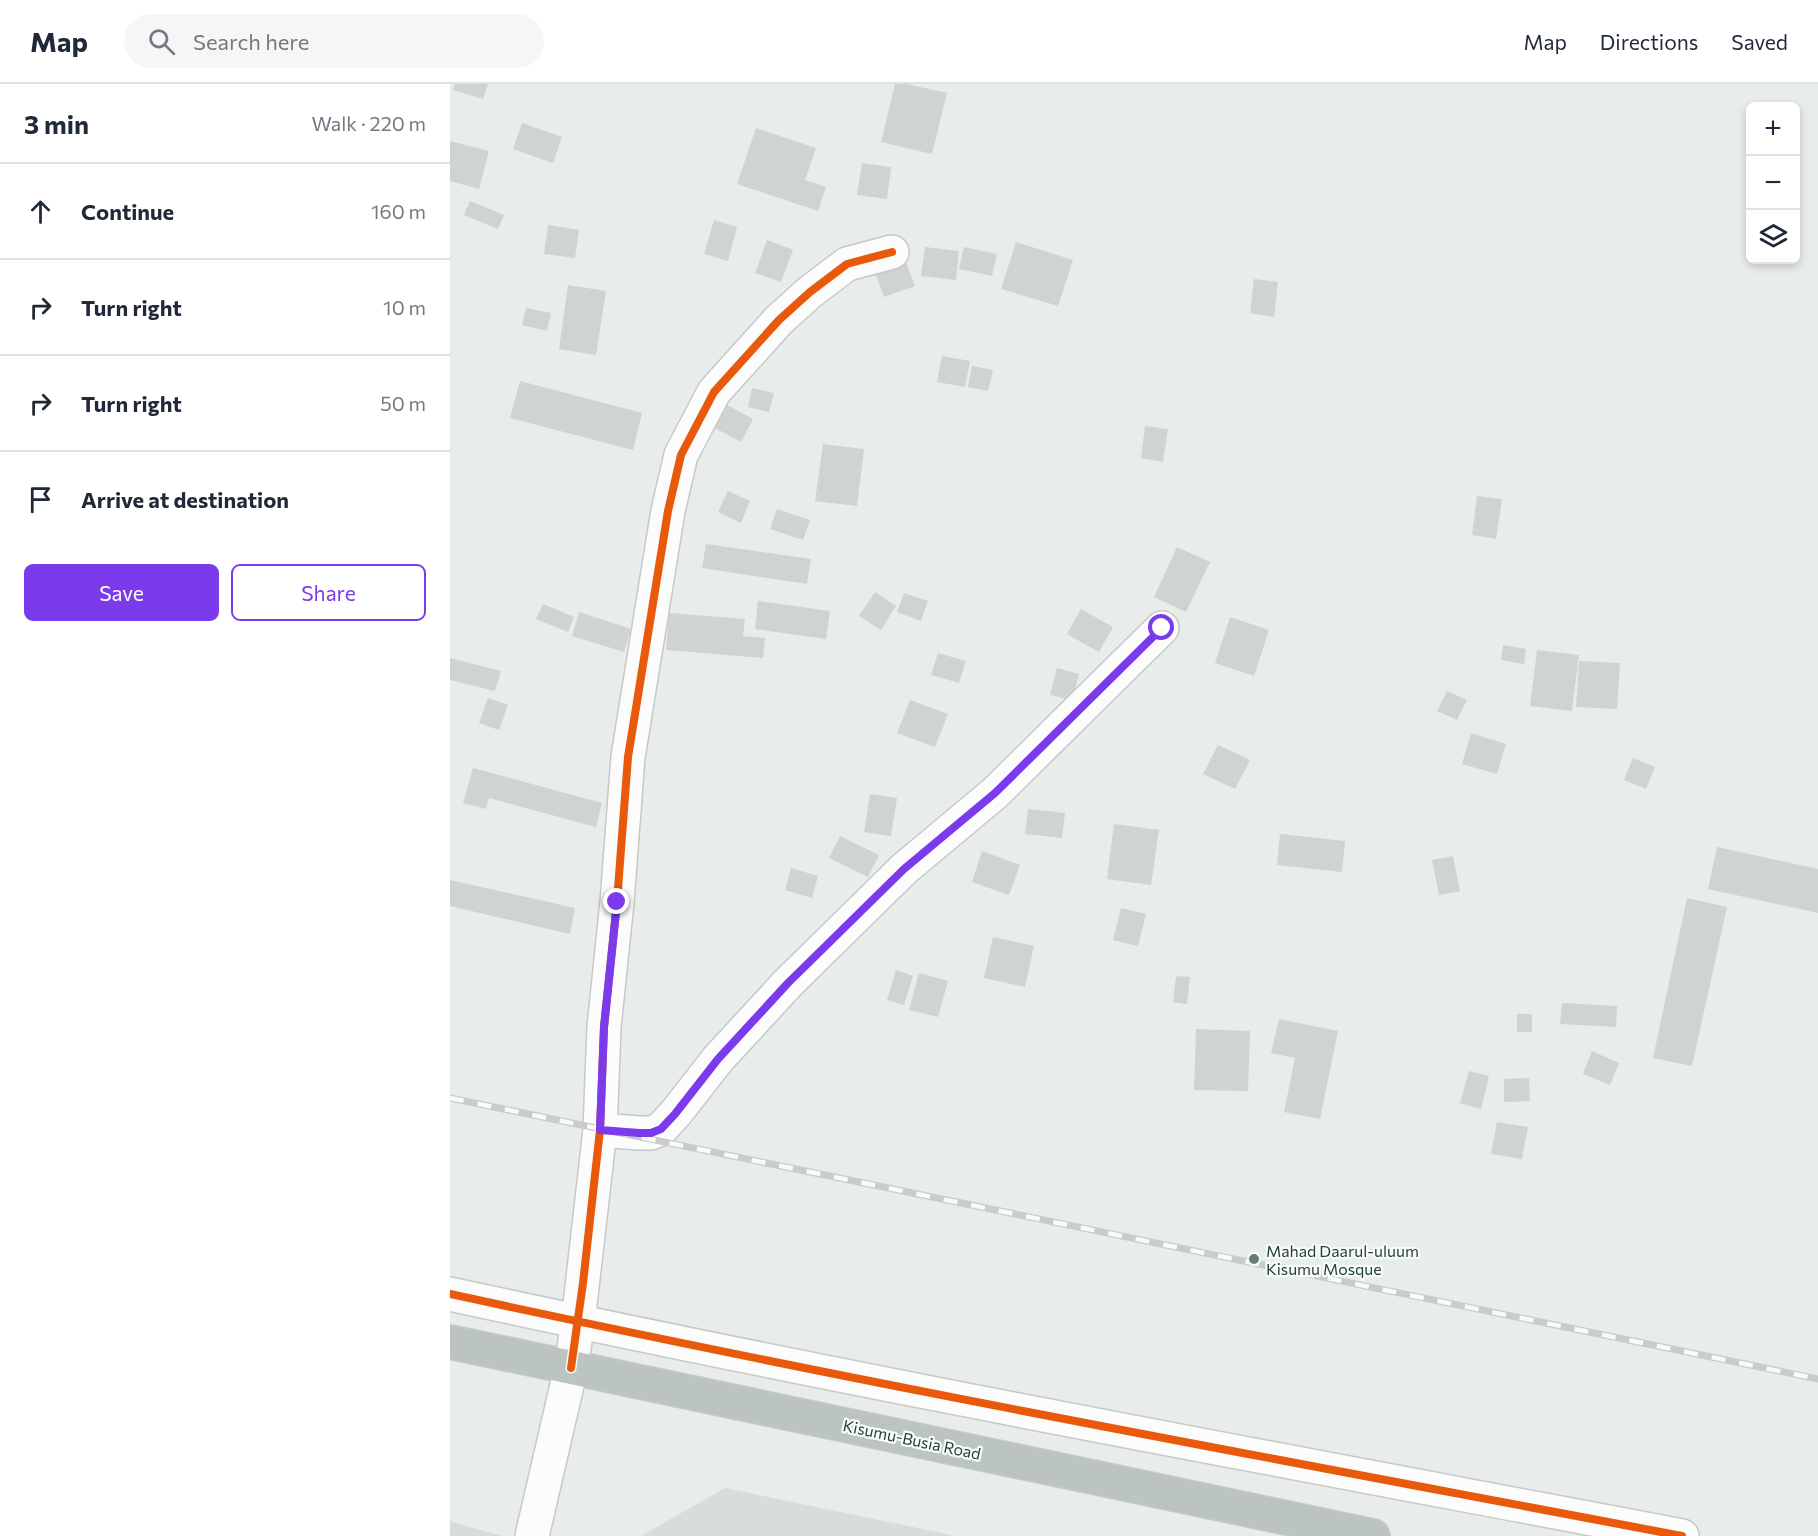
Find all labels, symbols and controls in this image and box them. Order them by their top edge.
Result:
search box [124,14,544,68]
text: Map [30,24,88,58]
icon: search [145,25,178,58]
text: Search here [193,28,309,55]
text: Map [1524,29,1567,54]
text: Directions [1600,29,1698,54]
text: Saved [1731,29,1788,54]
map controls [1746,102,1800,264]
button: + [1746,102,1800,156]
text: 3 min [24,108,89,139]
text: Walk · 220 m [311,111,426,135]
button: − [1746,156,1800,210]
icon: ahead [24,195,57,228]
text: Continue [81,198,174,225]
text: 160 m [371,199,426,223]
button: layers [1746,210,1800,264]
icon: right [24,291,57,324]
text: Turn right [81,294,182,321]
text: 10 m [383,295,426,319]
icon: right [24,387,57,420]
text: Turn right [81,390,182,417]
text: 50 m [380,391,426,415]
icon: arrive [24,483,57,516]
text: Arrive at destination [81,486,289,513]
button: Save [24,564,219,621]
button: Share [231,564,426,621]
route start [1148,614,1174,640]
route end [603,888,629,914]
place label: Mahad Daarul-uluum Kisumu Mosque [1266,1241,1419,1278]
marker: Mahad Daarul-uluum Kisumu Mosque [1247,1252,1261,1266]
street label: Kisumu-Busia Road [841,1415,983,1463]

